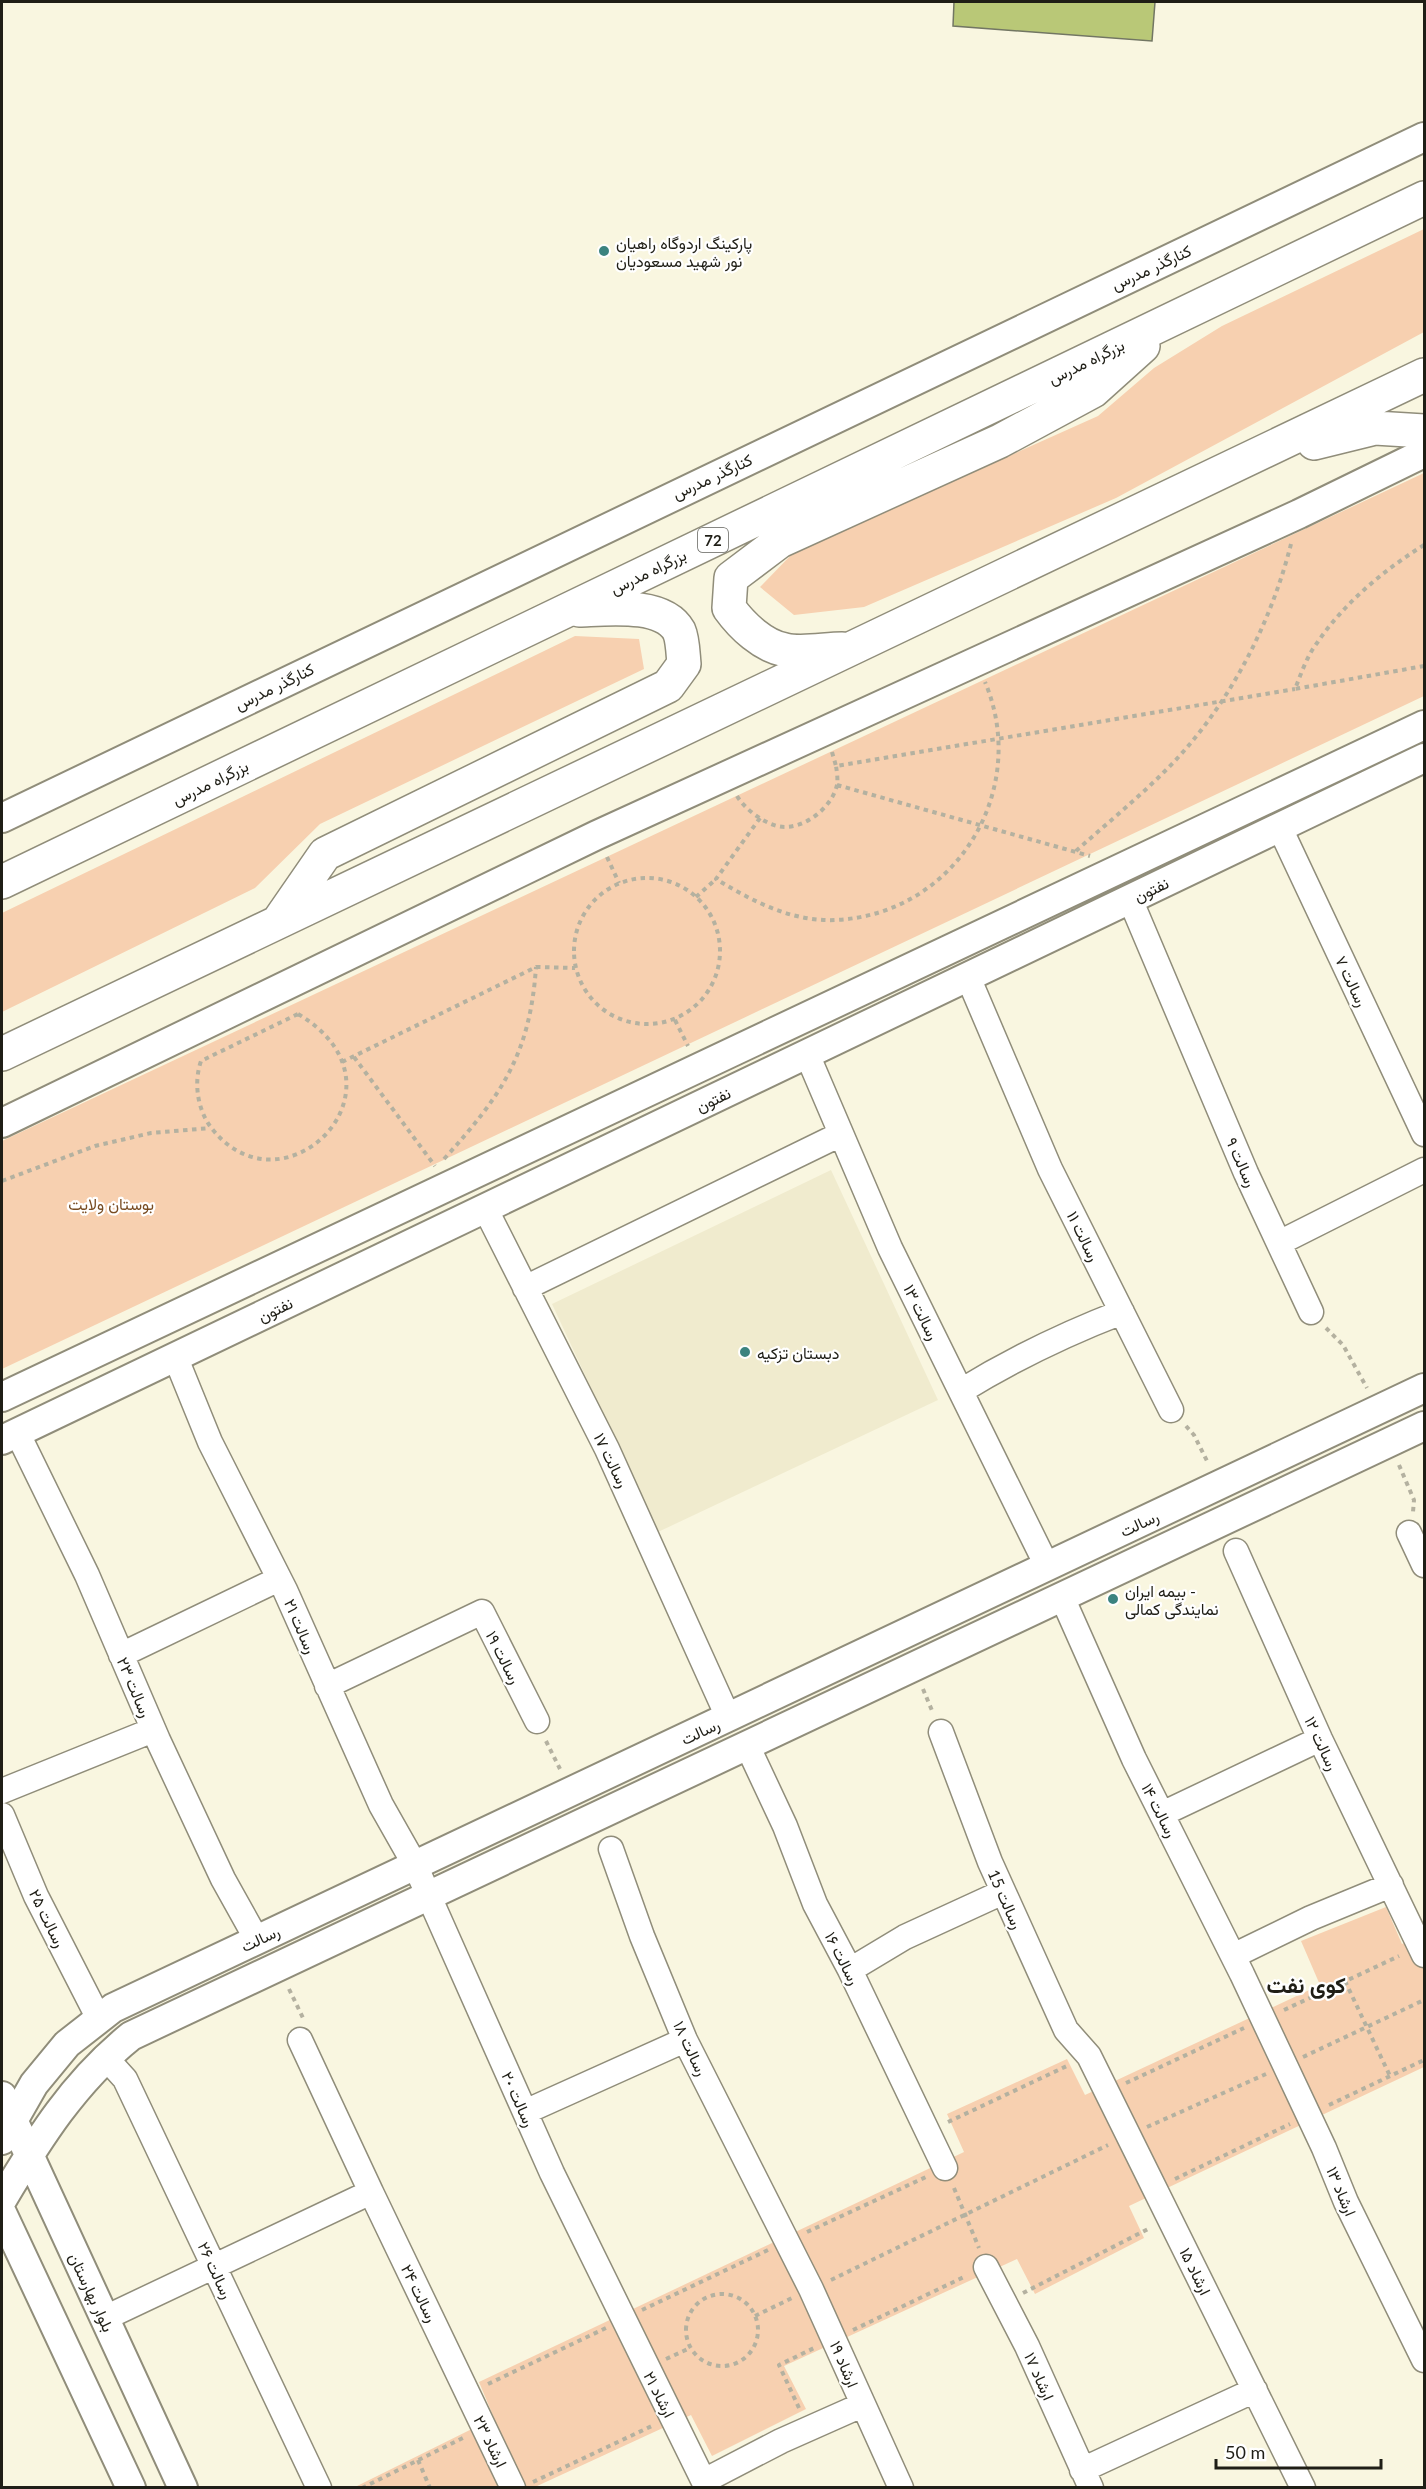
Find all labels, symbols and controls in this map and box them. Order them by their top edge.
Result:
place label: پارکینگ اردوگاه راهیان نور شهید مسعودیان [616,233,752,272]
street label: کنارگذر مدرس [1108,240,1195,296]
marker: پارکینگ اردوگاه راهیان نور شهید مسعودیان [597,244,611,258]
street label: بزرگراه مدرس [1045,334,1128,389]
street label: کنارگذر مدرس [669,449,756,505]
road number: 72 [698,528,728,552]
street label: بزرگراه مدرس [607,544,690,599]
street label: کنارگذر مدرس [231,659,318,715]
street label: بزرگراه مدرس [169,755,252,810]
street label: نفتون [1131,873,1172,907]
street label: رسالت ۷ [1330,953,1372,1010]
street label: نفتون [693,1083,734,1117]
street label: رسالت ۹ [1221,1134,1261,1191]
park label: بوستان ولایت [68,1194,154,1215]
street label: رسالت ۱۱ [1062,1208,1104,1265]
street label: رسالت ۱۳ [899,1281,944,1344]
street label: نفتون [255,1293,296,1327]
place label: دبستان تزکیه [757,1343,839,1364]
marker: دبستان تزکیه [738,1345,752,1359]
street label: رسالت ۱۷ [589,1429,633,1491]
street label: رسالت [1117,1506,1162,1542]
place label: بیمه ایران - نمایندگى کمالى [1125,1581,1219,1620]
marker: بیمه ایران - نمایندگى کمالى [1106,1592,1120,1606]
street label: رسالت ۲۱ [279,1596,321,1657]
street label: رسالت ۱۹ [481,1627,525,1688]
street label: رسالت ۲۳ [112,1654,156,1721]
street label: رسالت ۱۲ [1299,1713,1343,1774]
street label: رسالت [678,1714,723,1750]
street label: رسالت ۱۴ [1137,1780,1182,1841]
street label: رسالت 15 [983,1866,1028,1933]
street label: رسالت ۲۵ [24,1886,70,1951]
street label: رسالت [238,1921,283,1957]
street label: رسالت ۱۶ [820,1928,864,1989]
district label: کوی نفت [1266,1971,1346,1999]
street label: رسالت ۱۸ [668,2017,712,2079]
street label: رسالت ٢٠ [496,2068,540,2131]
street label: ارشاد ۱۳ [1321,2164,1361,2219]
street label: رسالت ۲۶ [193,2238,237,2302]
street label: ارشاد ۱۵ [1175,2244,1216,2299]
street label: بلوار بهارستان [64,2249,119,2335]
street label: رسالت ۲۴ [396,2261,442,2326]
street label: ارشاد ۱۹ [825,2338,863,2391]
street label: ارشاد ۱۷ [1019,2349,1059,2404]
street label: ارشاد ۲۱ [639,2368,680,2421]
street label: ارشاد ۲۳ [469,2412,512,2471]
scale bar [1216,2432,1381,2470]
text: 50 m [1225,2441,1265,2463]

